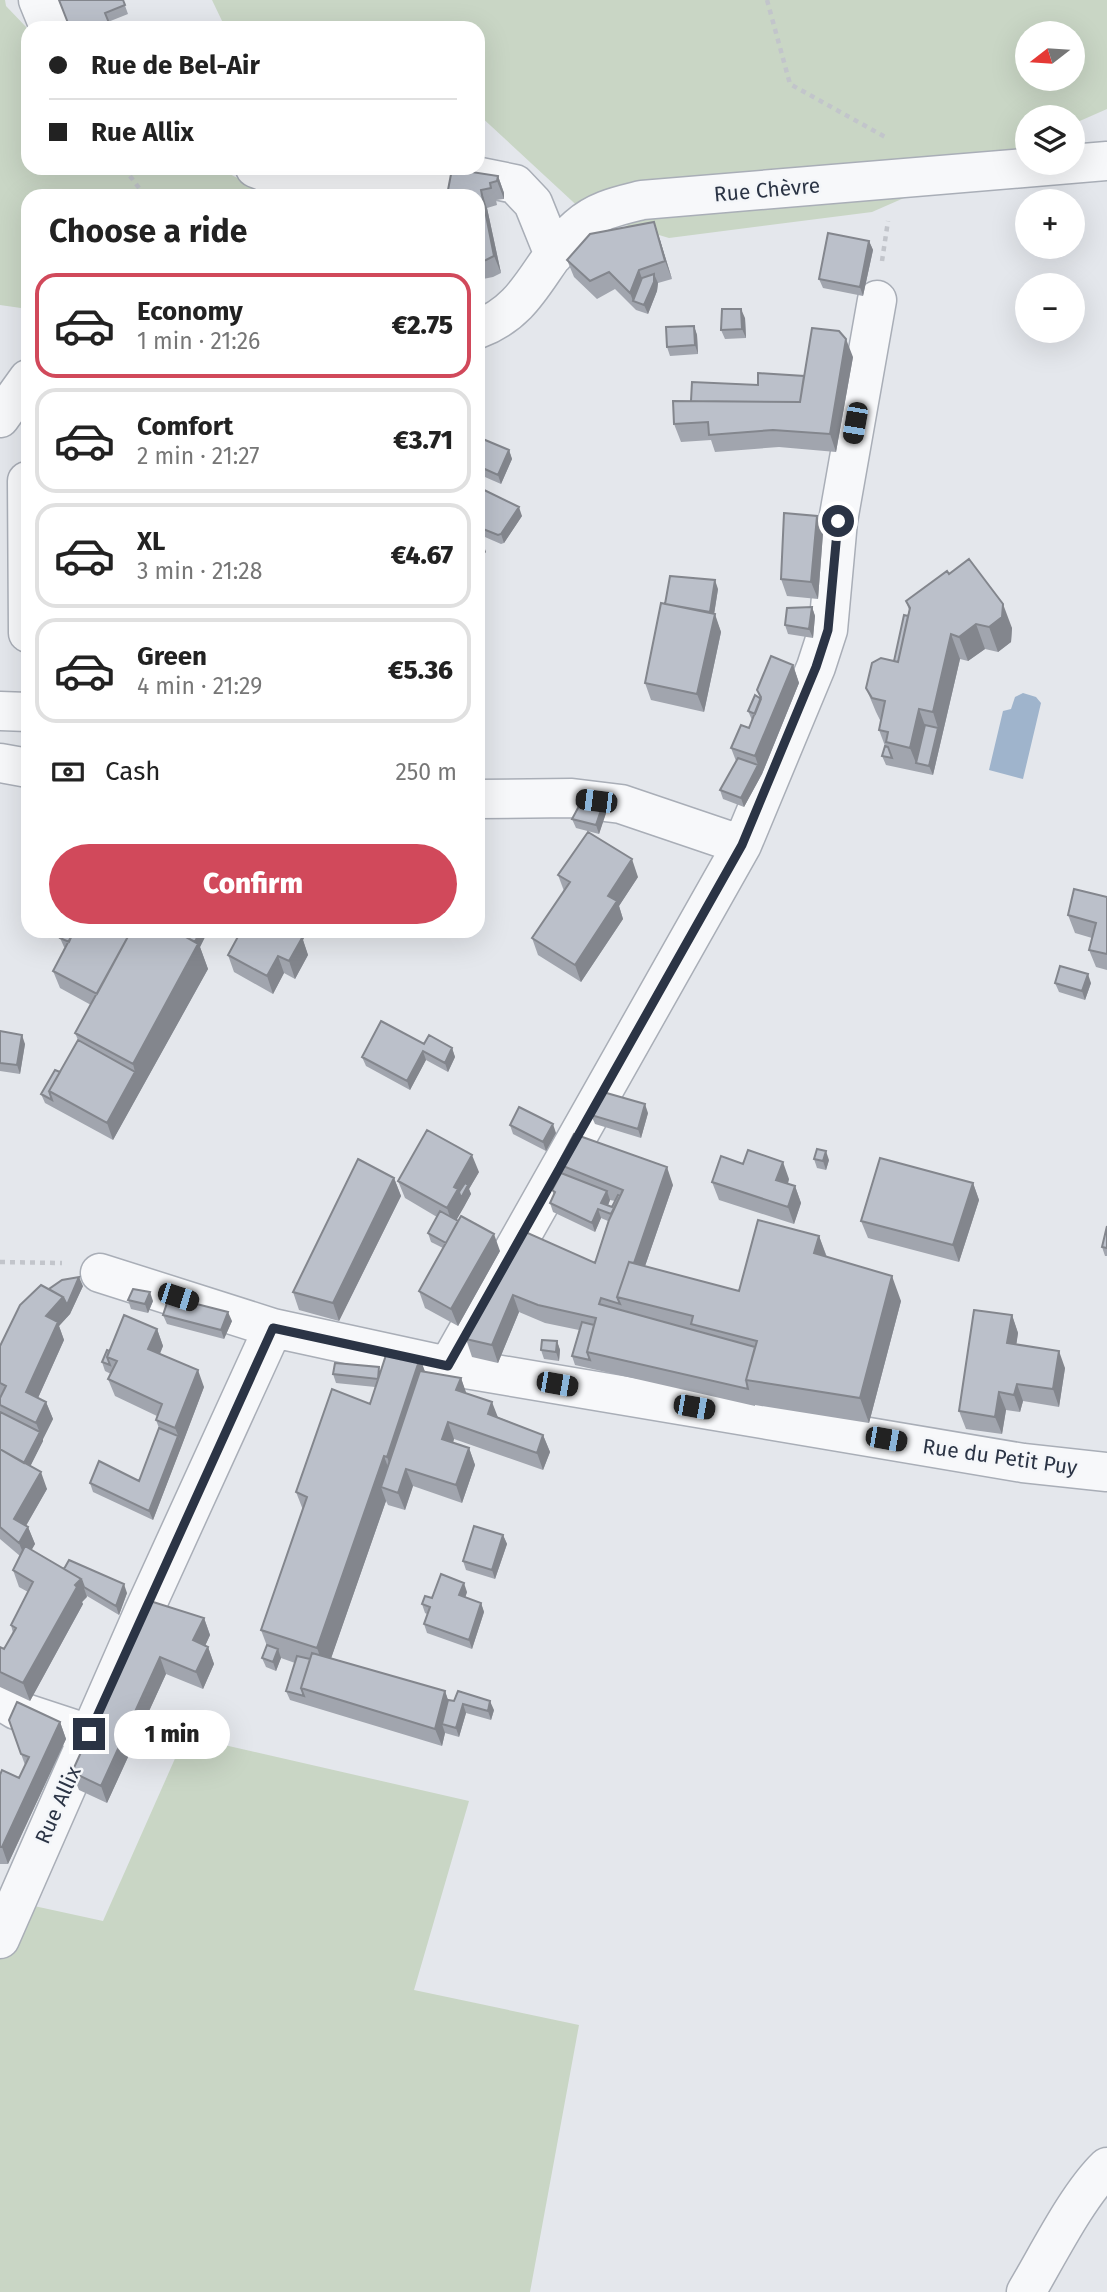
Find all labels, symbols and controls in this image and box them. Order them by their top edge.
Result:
north arrow [1015,21,1085,91]
map controls [1015,21,1085,343]
text: Rue de Bel-Air [91,50,260,81]
button: layers [1015,105,1085,175]
text: Rue Allix [91,117,194,148]
street label: Rue Chèvre [713,172,821,208]
button: + [1015,189,1085,259]
text: Choose a ride [49,212,247,250]
button: − [1015,273,1085,343]
icon: car [53,294,116,357]
text: Economy [137,296,243,327]
text: €2.75 [392,310,453,341]
text: 1 min · 21:26 [137,327,260,355]
car [842,400,869,446]
icon: car [53,409,116,472]
text: Comfort [137,411,233,442]
text: €3.71 [393,425,453,456]
text: 2 min · 21:27 [137,442,260,470]
route start [822,505,854,537]
icon: car [53,524,116,587]
text: XL [137,526,165,557]
text: €4.67 [391,540,453,571]
text: 3 min · 21:28 [137,557,262,585]
icon: car [53,639,116,702]
text: Green [137,641,207,672]
text: €5.36 [388,655,453,686]
text: 4 min · 21:29 [137,672,262,700]
icon: cash [49,753,87,791]
text: Cash [105,756,161,787]
text: 250 m [395,758,457,786]
car [574,788,619,814]
button: Confirm [49,844,457,924]
car [155,1281,202,1313]
car [535,1370,580,1398]
car [672,1393,717,1421]
car [864,1425,909,1453]
street label: Rue du Petit Puy [921,1433,1080,1481]
callout: 1 min [114,1710,229,1758]
route end [73,1718,105,1750]
text: 1 min [144,1720,200,1748]
street label: Rue Allix [29,1761,87,1848]

